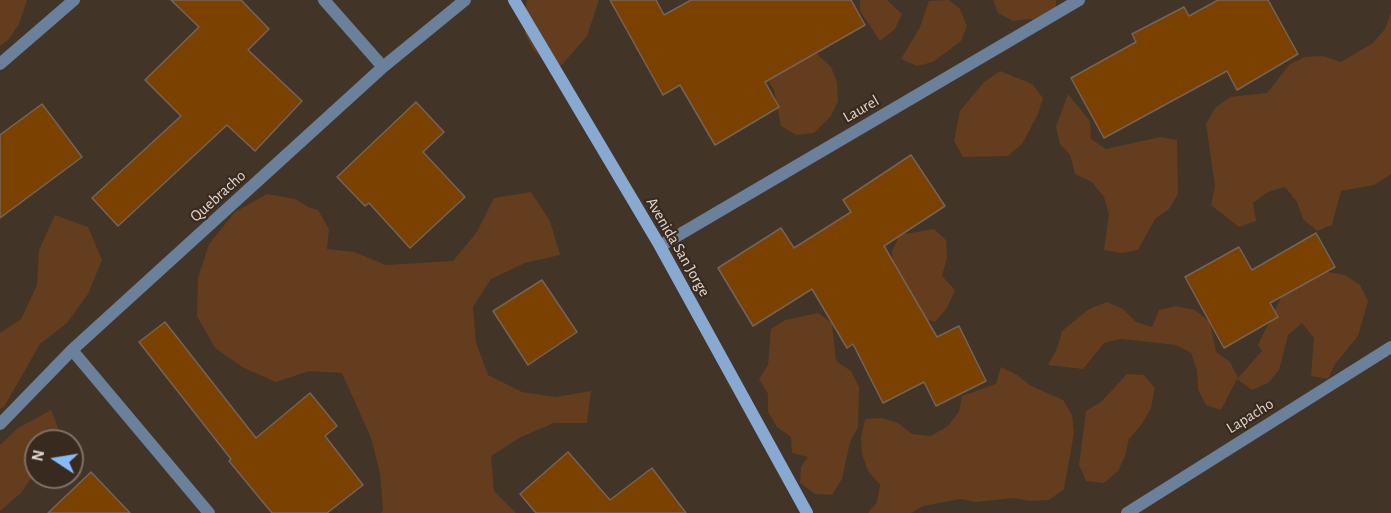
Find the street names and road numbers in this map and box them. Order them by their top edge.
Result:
street label: Laurel [840,91,882,127]
street label: Quebracho [186,166,250,226]
street label: Avenida San Jorge [642,194,714,300]
street label: Lapacho [1223,394,1277,438]

